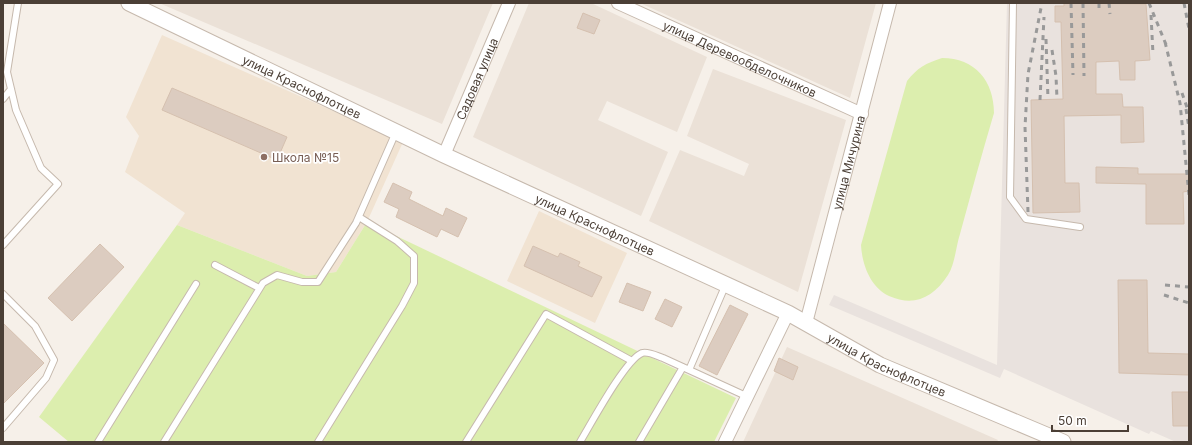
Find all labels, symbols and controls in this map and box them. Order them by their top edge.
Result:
street label: улица Деревообделочников [661,17,819,100]
street label: Садовая улица [452,35,501,122]
street label: улица Краснофлотцев [240,51,364,122]
street label: улица Мичурина [829,113,868,211]
place label: Школа №15 [272,150,339,165]
marker: Школа №15 [259,152,269,162]
street label: улица Краснофлотцев [533,190,657,258]
street label: улица Краснофлотцев [825,329,949,400]
scale bar [1052,407,1128,433]
text: 50 m [1058,413,1087,428]

